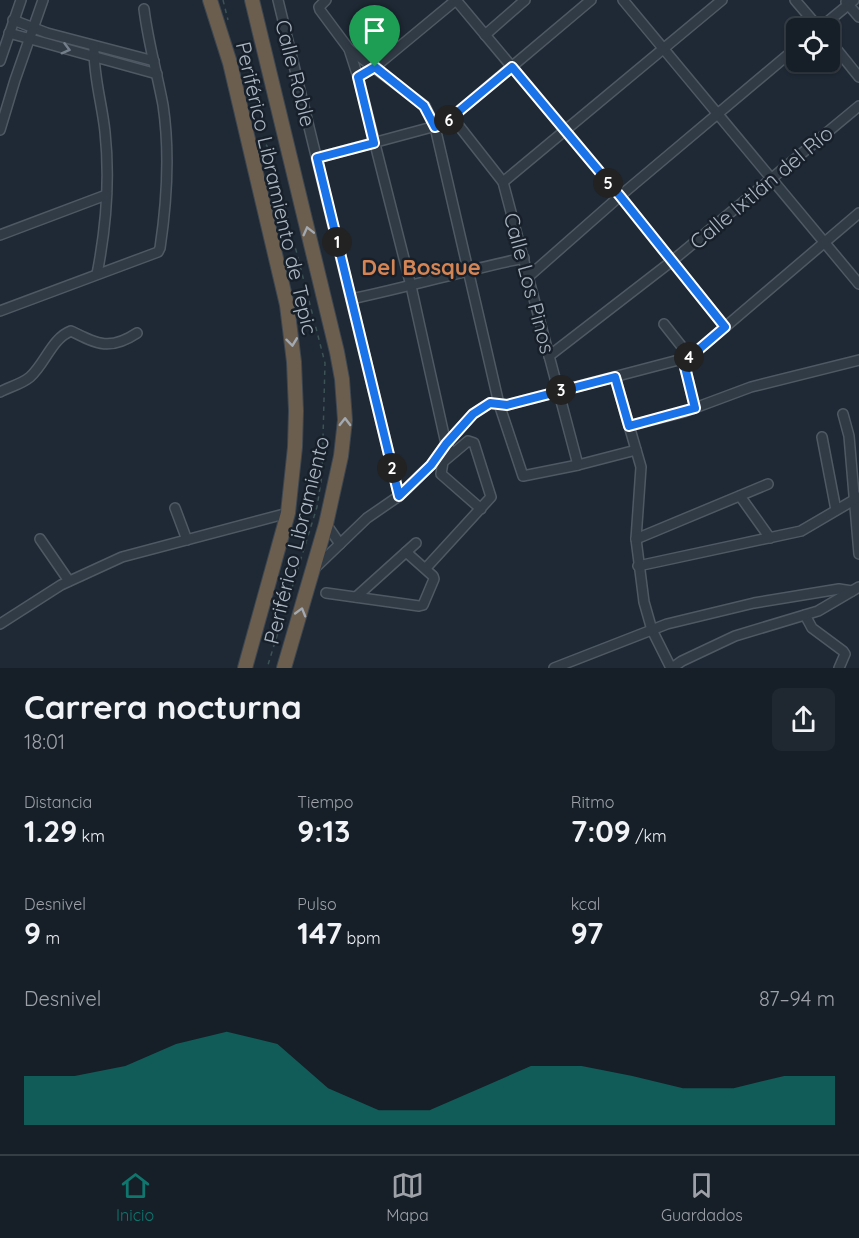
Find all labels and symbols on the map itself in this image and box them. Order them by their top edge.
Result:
pin [349,5,400,67]
street label: Calle Roble [270,17,322,129]
street label: Periférico Libramiento de Tepic [231,39,323,337]
one-way arrow [60,42,71,54]
pin: 6 [434,105,464,135]
street label: Calle Ixtlán del Río [684,120,838,254]
pin: 5 [593,168,623,198]
street label: Calle Los Pinos [499,210,561,356]
one-way arrow [303,227,316,237]
pin: 1 [322,227,352,257]
district label: Del Bosque [361,253,481,281]
one-way arrow [285,338,298,347]
pin: 4 [674,342,704,372]
pin: 3 [546,375,576,405]
one-way arrow [338,418,351,427]
street label: Periférico Libramiento [258,433,334,647]
pin: 2 [377,453,407,483]
one-way arrow [294,607,306,618]

